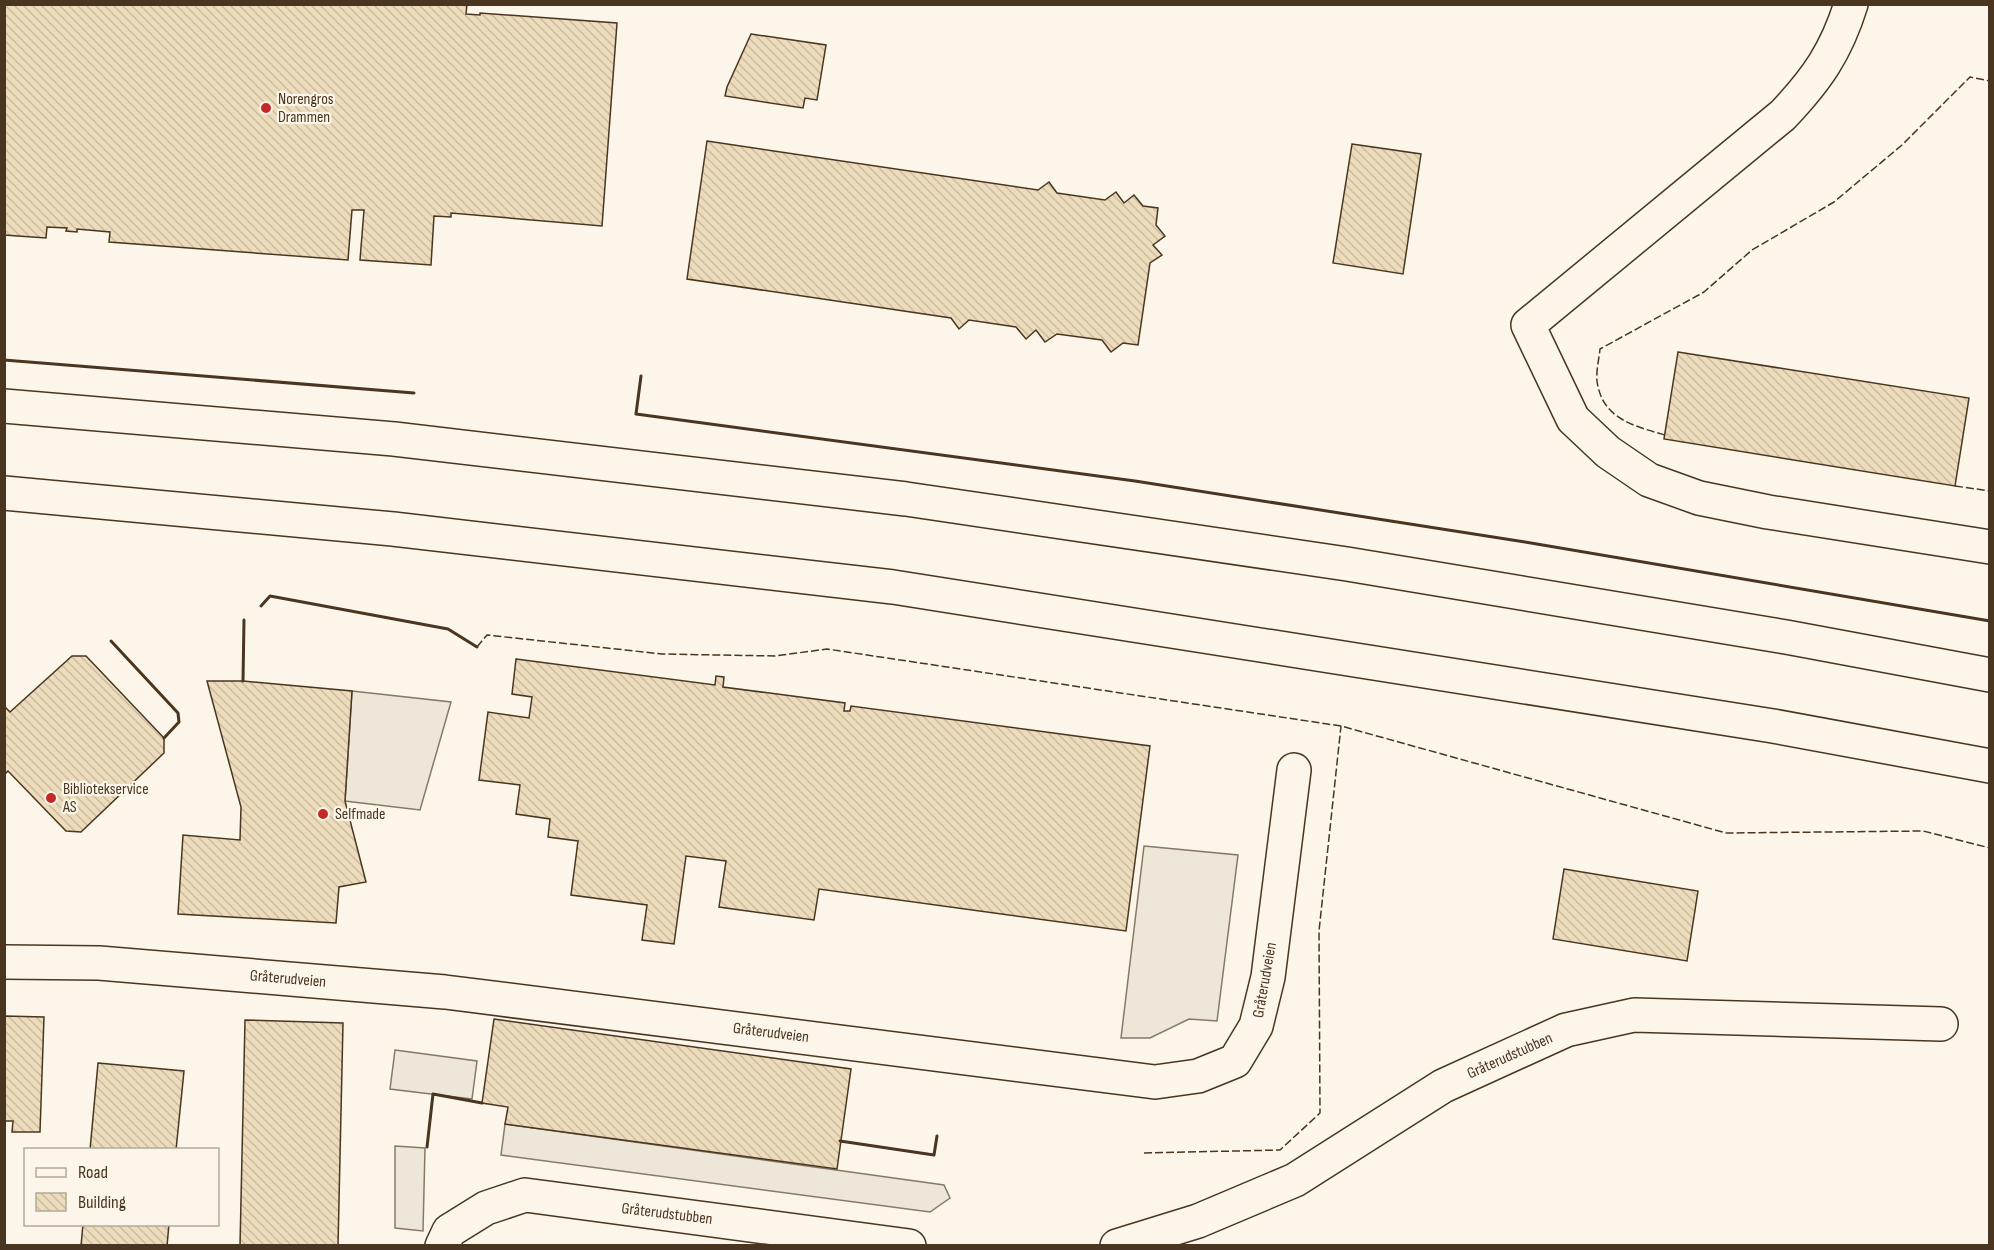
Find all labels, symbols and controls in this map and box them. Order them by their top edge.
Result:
place label: Norengros Drammen [278,90,334,127]
marker: Norengros Drammen [259,101,273,115]
place label: Bibliotekservice AS [62,780,149,817]
marker: Bibliotekservice AS [44,791,58,805]
place label: Selfmade [335,805,385,824]
marker: Selfmade [316,807,330,821]
street label: Gråterudveien [1249,941,1281,1019]
street label: Gråterudveien [249,966,327,992]
street label: Gråterudveien [732,1019,810,1047]
street label: Gråterudstubben [1464,1029,1556,1083]
legend [24,1148,219,1226]
text: Road [78,1162,108,1183]
text: Building [78,1192,126,1213]
street label: Gråterudstubben [620,1199,714,1229]

